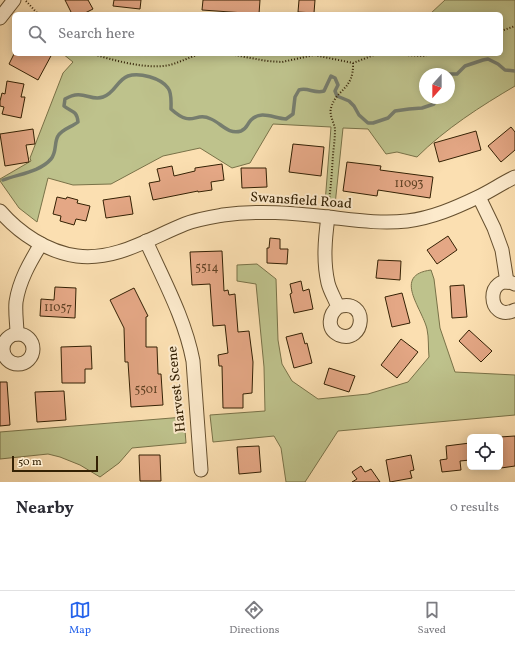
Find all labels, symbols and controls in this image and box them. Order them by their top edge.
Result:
search box [12,12,503,56]
icon: search [26,23,48,45]
text: Search here [58,24,135,45]
north arrow [419,68,455,104]
house number: 11093 [395,176,423,192]
street label: Swansfield Road [250,188,353,214]
house number: 5514 [195,260,219,276]
house number: 11057 [44,300,72,316]
street label: Harvest Scene [163,345,191,433]
house number: 5501 [134,382,158,398]
map controls [467,434,503,470]
button: locate [467,434,503,470]
scale bar [12,454,98,473]
text: 50 m [18,455,42,470]
text: Nearby [16,497,74,520]
text: 0 results [450,499,499,517]
tab: Map [69,599,91,638]
tab: Directions [229,599,280,638]
tab: Saved [418,599,446,638]

